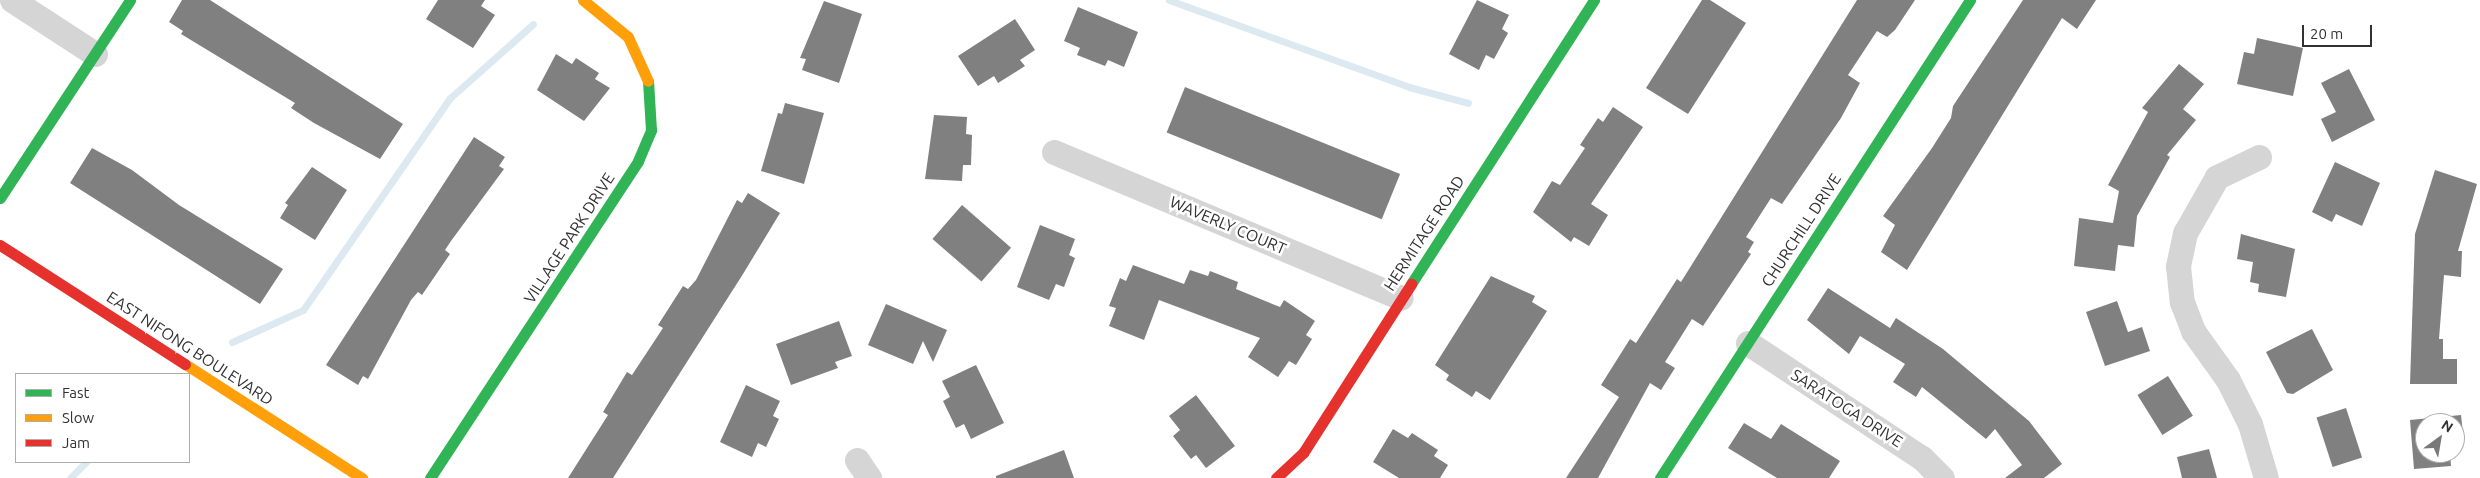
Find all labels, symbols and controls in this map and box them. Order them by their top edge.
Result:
scale bar [2305,15,2375,47]
text: 20 m [2310,25,2343,42]
street label: VILLAGE PARK DRIVE [520,169,618,307]
street label: CHURCHILL DRIVE [1757,170,1845,290]
street label: HERMITAGE ROAD [1380,172,1468,294]
street label: WAVERLY COURT [1167,192,1289,258]
street label: EAST NIFONG BOULEVARD [103,287,277,409]
street label: SARATOGA DRIVE [1788,365,1906,451]
legend [15,373,190,463]
text: Fast [62,384,89,401]
text: Slow [62,409,94,426]
north arrow [2415,413,2465,463]
text: N [2439,417,2456,436]
text: Jam [62,434,90,451]

